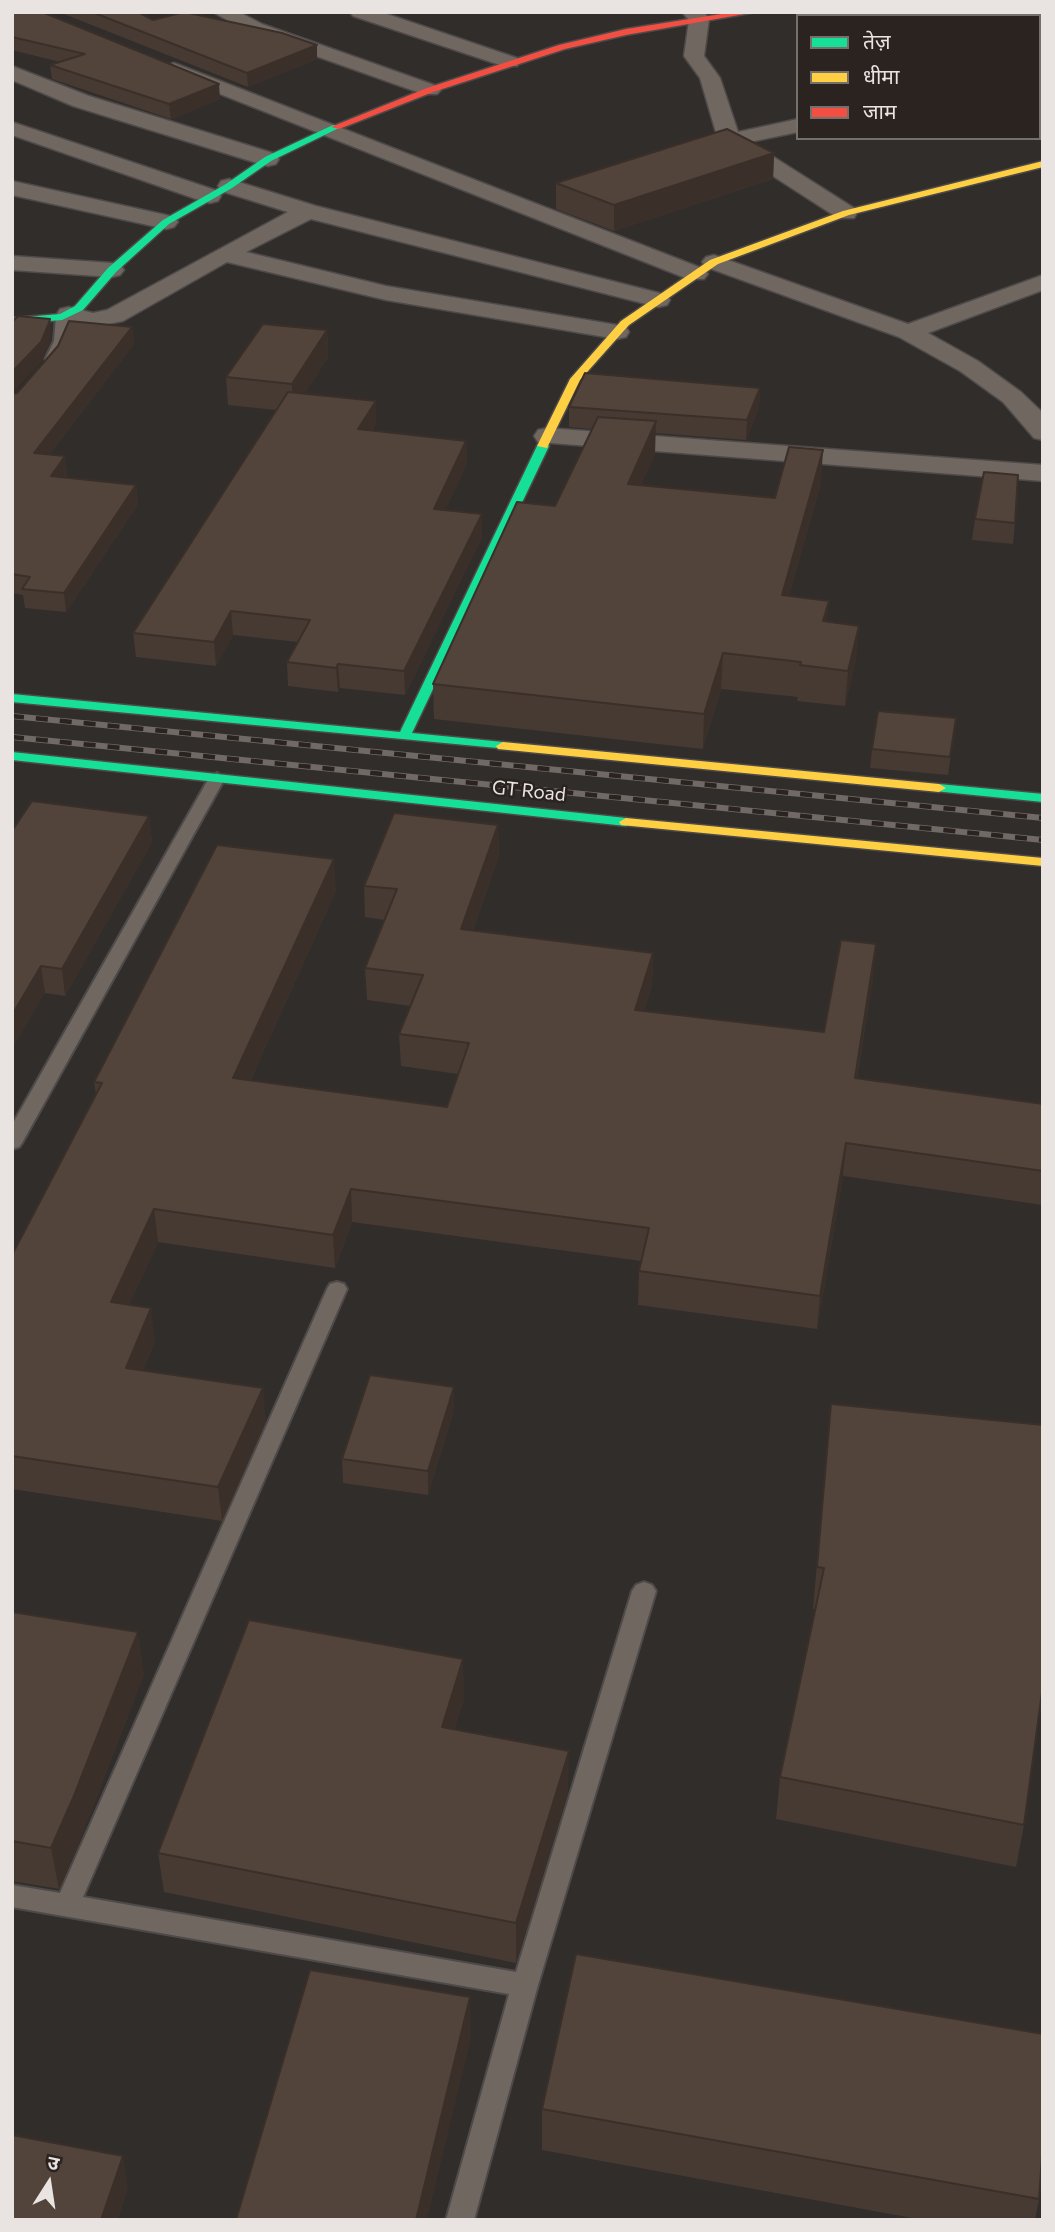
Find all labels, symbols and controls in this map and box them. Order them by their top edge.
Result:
legend [796,14,1041,140]
text: तेज़ [863,28,891,53]
text: धीमा [863,63,899,88]
text: जाम [863,98,897,123]
street label: GT Road [491,776,567,806]
north arrow [14,2148,84,2218]
text: उ [46,2150,61,2174]

